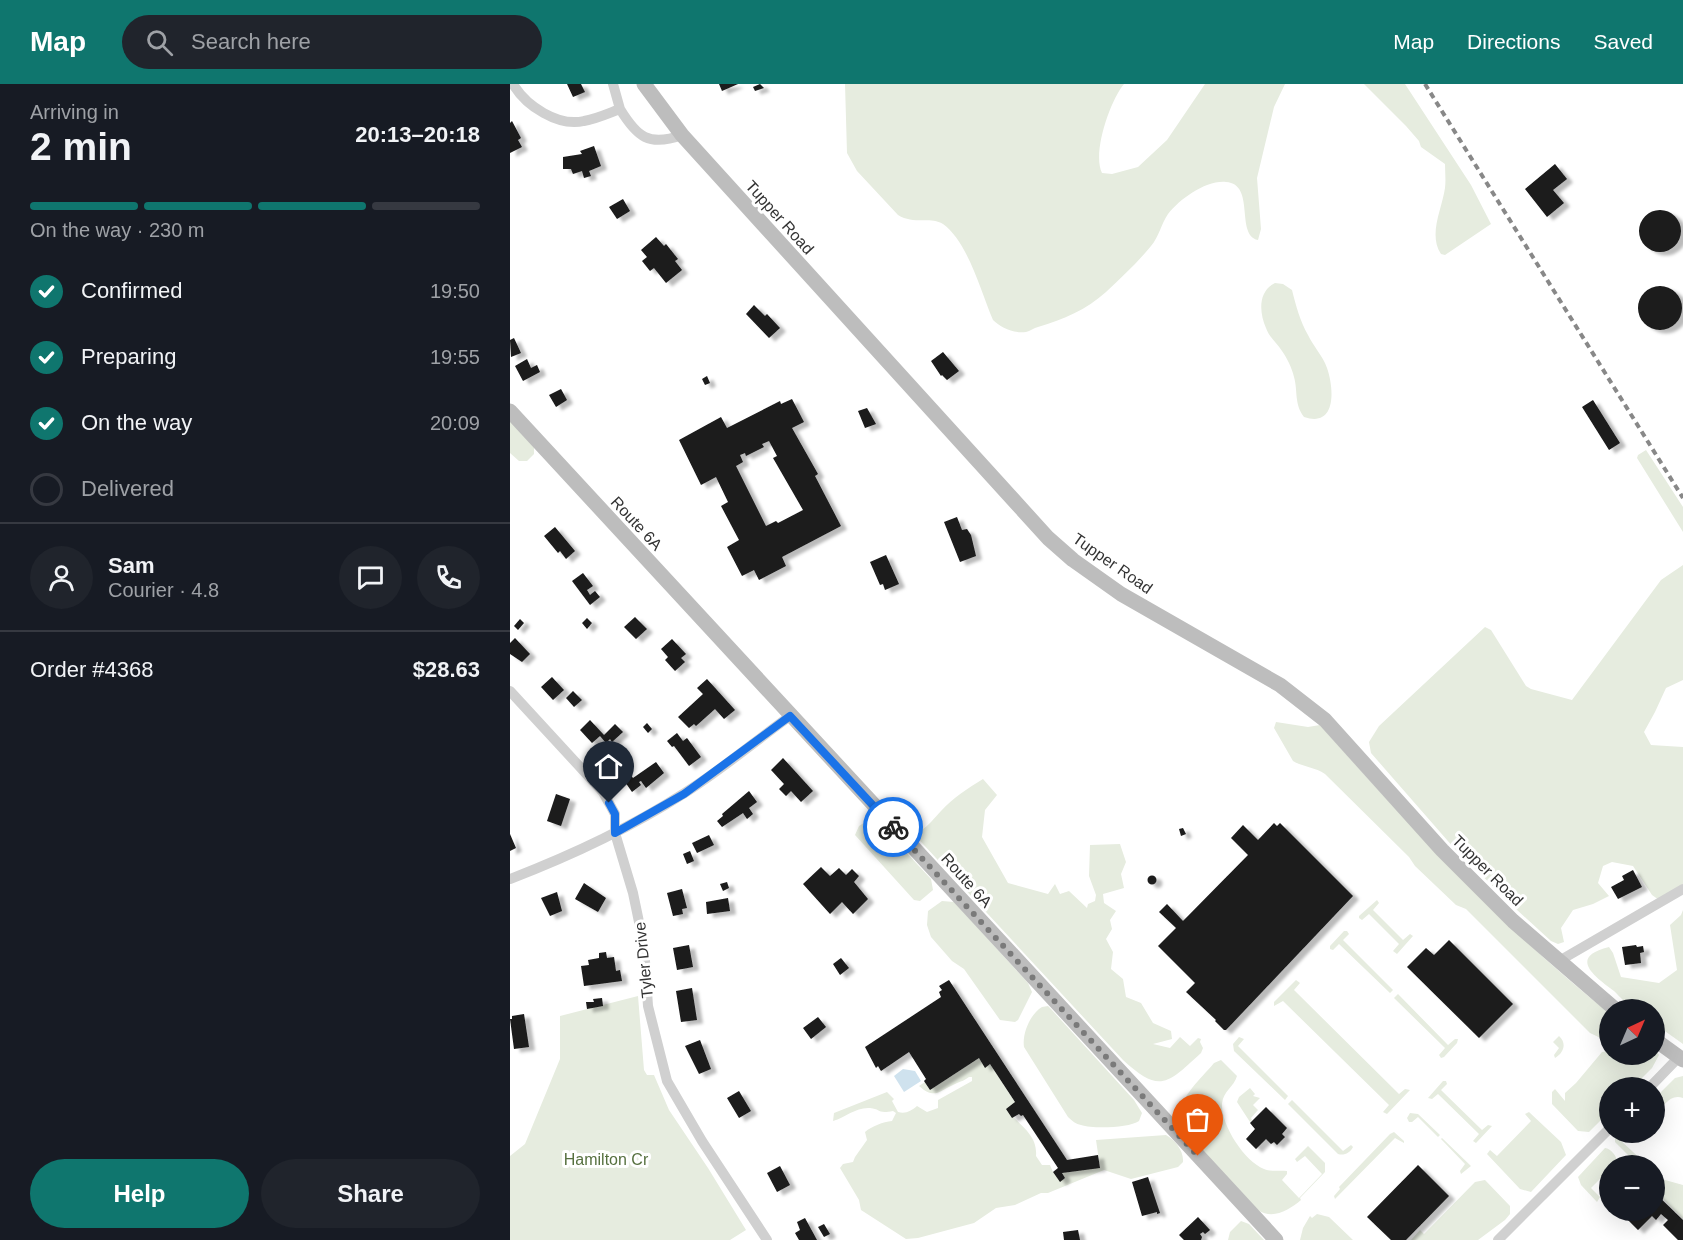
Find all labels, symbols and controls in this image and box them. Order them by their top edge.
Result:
search box [122,15,542,69]
text: Map [30,26,86,57]
icon: search [143,26,176,59]
text: Search here [191,29,311,54]
text: Map [1393,30,1434,53]
text: Directions [1467,30,1560,53]
text: Saved [1593,30,1653,53]
text: Arriving in [30,101,119,123]
text: 20:13–20:18 [355,122,480,147]
text: 2 min [30,125,132,168]
street label: Tupper Road [742,177,817,258]
text: On the way · 230 m [30,219,205,241]
icon: check [30,275,63,308]
text: Confirmed [81,278,182,303]
text: 19:50 [430,280,480,302]
icon: check [30,341,63,374]
text: Preparing [81,344,176,369]
text: 19:55 [430,346,480,368]
icon: check [30,407,63,440]
text: On the way [81,410,192,435]
text: 20:09 [430,412,480,434]
text: Delivered [81,476,174,501]
street label: Route 6A [608,493,666,554]
street label: Tupper Road [1070,530,1156,597]
button: person [30,546,93,609]
button: chat [339,546,402,609]
button: phone [417,546,480,609]
text: Sam [108,553,154,578]
text: Courier · 4.8 [108,579,219,601]
text: Order #4368 [30,657,154,682]
text: $28.63 [413,657,480,682]
pin [583,741,634,803]
icon: home [592,750,625,783]
courier [863,797,923,857]
icon: bike [877,811,910,844]
street label: Tupper Road [1449,832,1526,909]
street label: Route 6A [938,850,995,911]
street label: Tyler Drive [631,921,656,999]
north arrow [1599,999,1665,1065]
map controls [1599,999,1665,1221]
button: + [1599,1077,1665,1143]
pin [1172,1094,1223,1156]
icon: bag [1181,1103,1214,1136]
park label: Hamilton Cr [564,1151,649,1168]
button: − [1599,1155,1665,1221]
button: Help [30,1159,249,1228]
button: Share [261,1159,480,1228]

